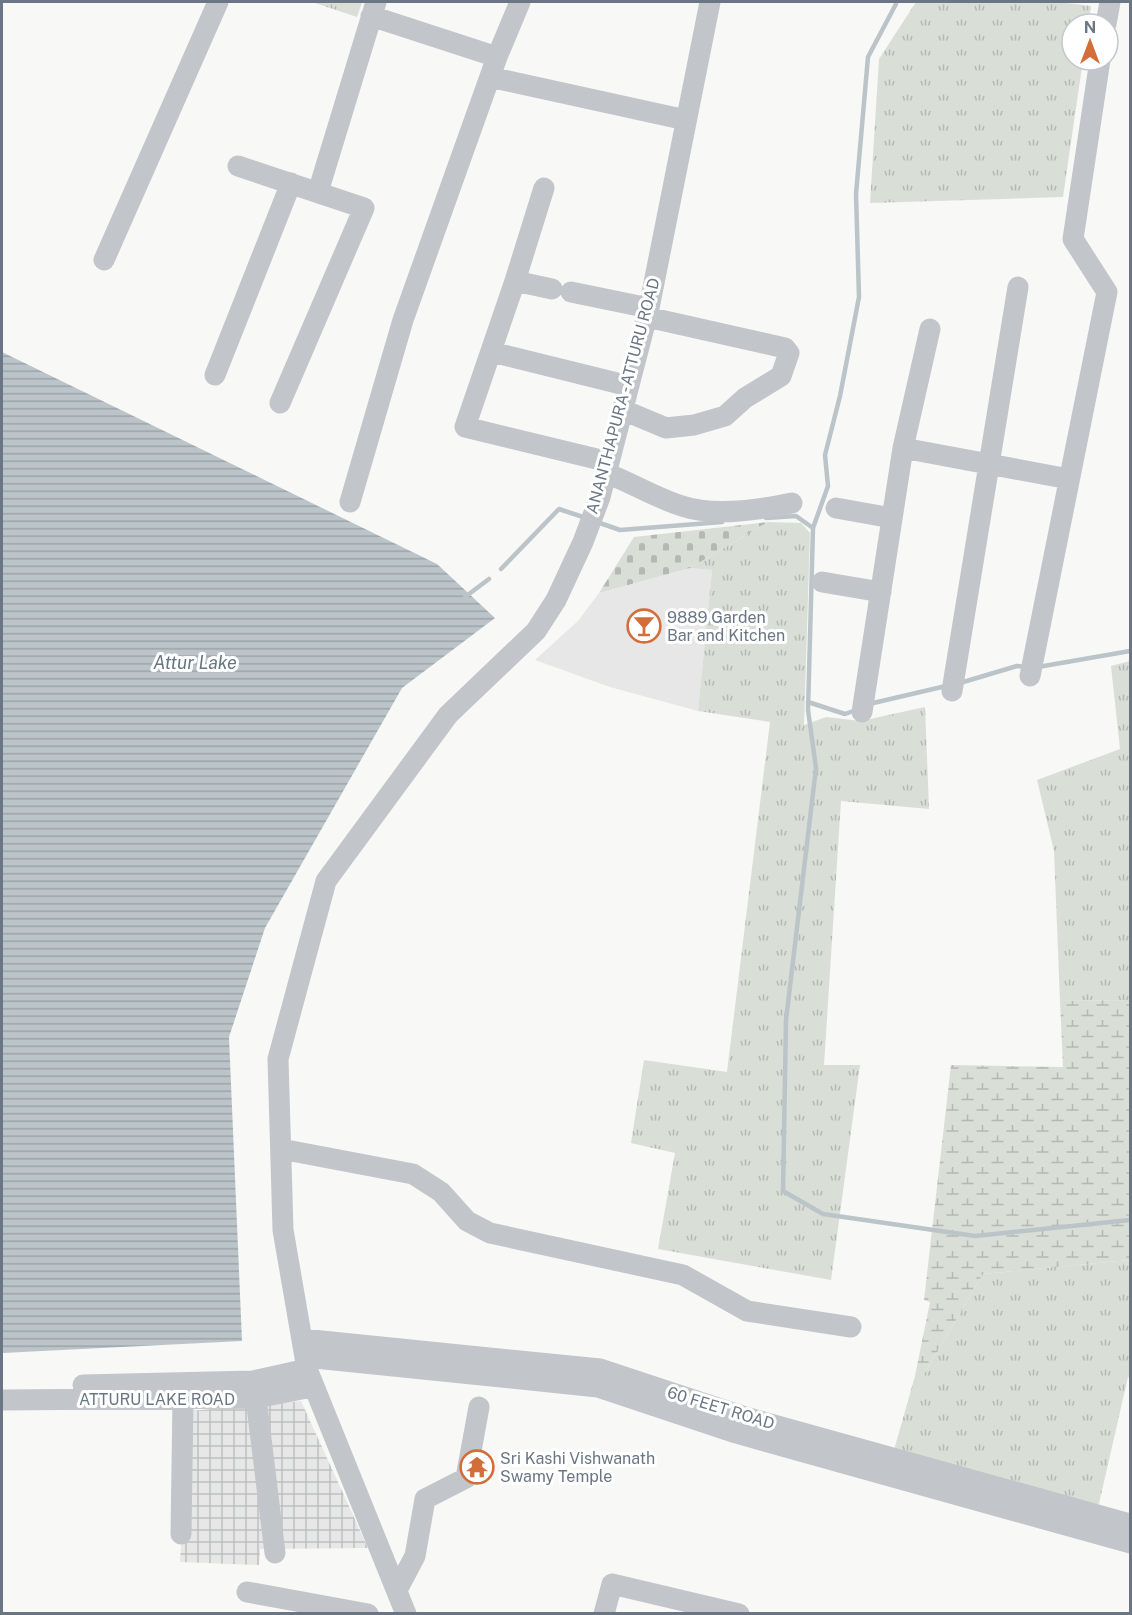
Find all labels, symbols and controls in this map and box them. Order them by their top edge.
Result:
north arrow [1060,12,1120,72]
text: N [1084,18,1096,37]
street label: ANANTHAPURA - ATTURU ROAD [582,276,664,516]
bar icon: 9889 Garden Bar and Kitchen [626,608,662,644]
place label: 9889 Garden Bar and Kitchen [667,608,785,645]
water label: Attur Lake [153,652,237,673]
street label: 60 FEET ROAD [665,1383,777,1433]
street label: ATTURU LAKE ROAD [79,1390,235,1409]
temple icon: Sri Kashi Vishwanath Swamy Temple [459,1449,495,1485]
place label: Sri Kashi Vishwanath Swamy Temple [500,1449,655,1486]

